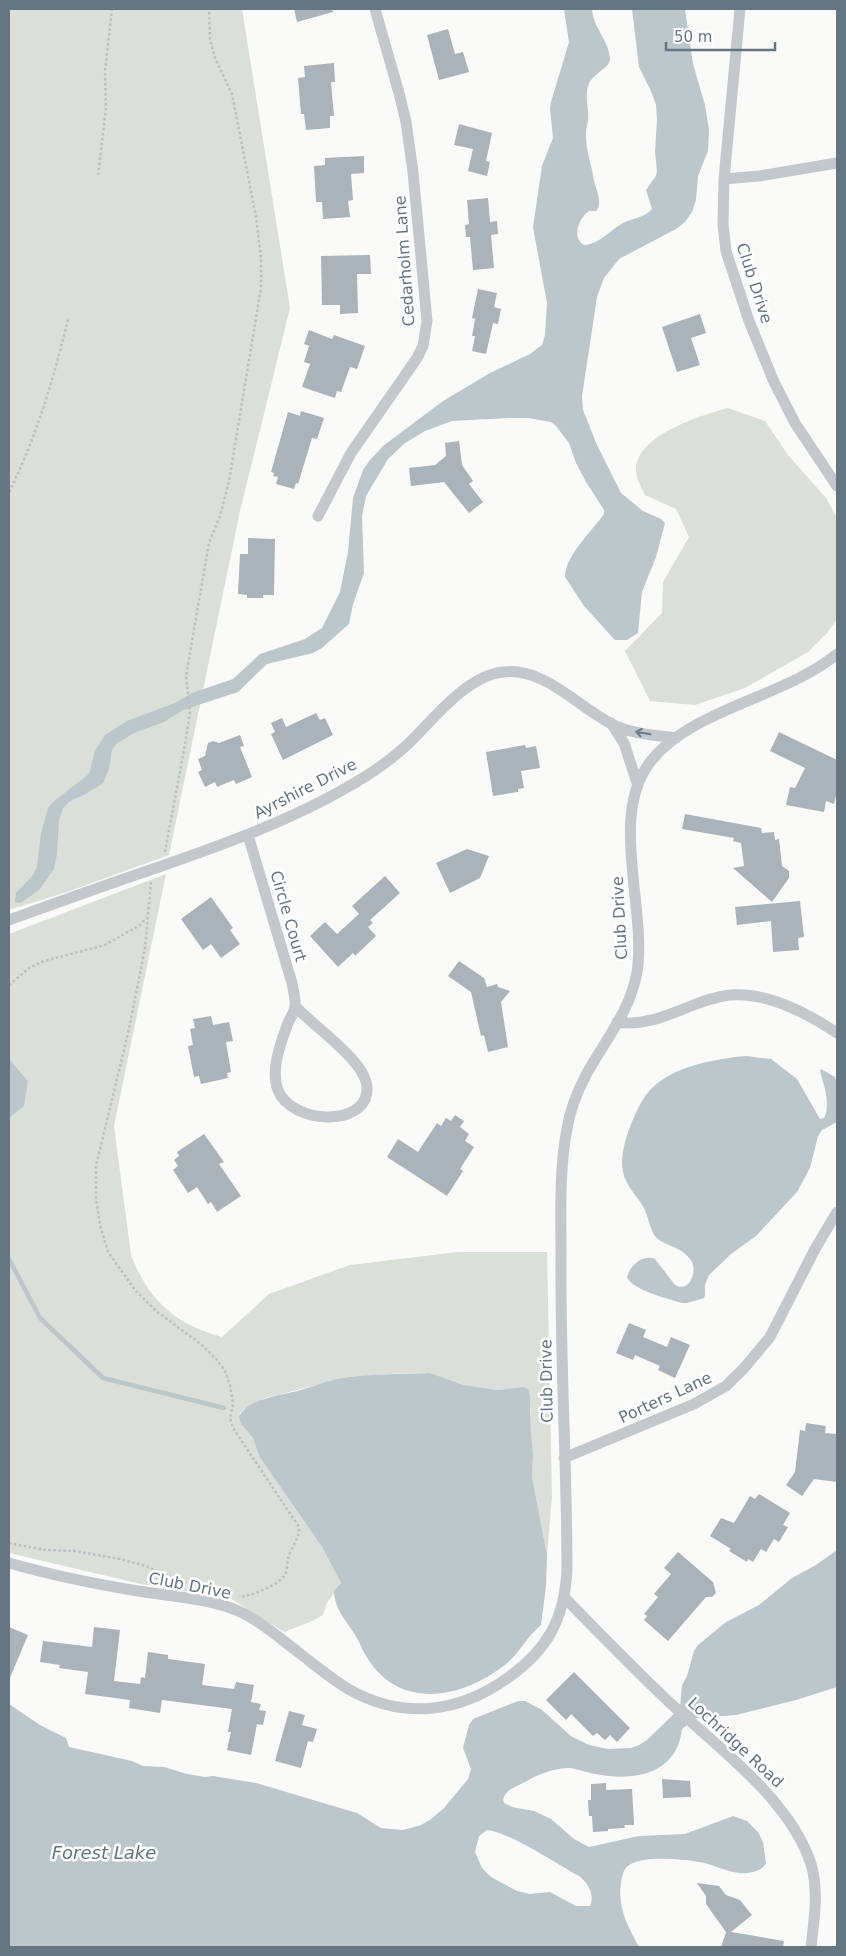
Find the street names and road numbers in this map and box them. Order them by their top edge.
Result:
street label: Cedarholm Lane [390,195,419,327]
street label: Club Drive [733,240,776,326]
street label: Ayrshire Drive [251,754,360,822]
street label: Circle Court [266,868,311,964]
street label: Club Drive [608,876,631,960]
street label: Club Drive [536,1339,557,1423]
street label: Porters Lane [616,1368,715,1427]
street label: Club Drive [147,1568,233,1603]
street label: Lochridge Road [684,1693,787,1792]

